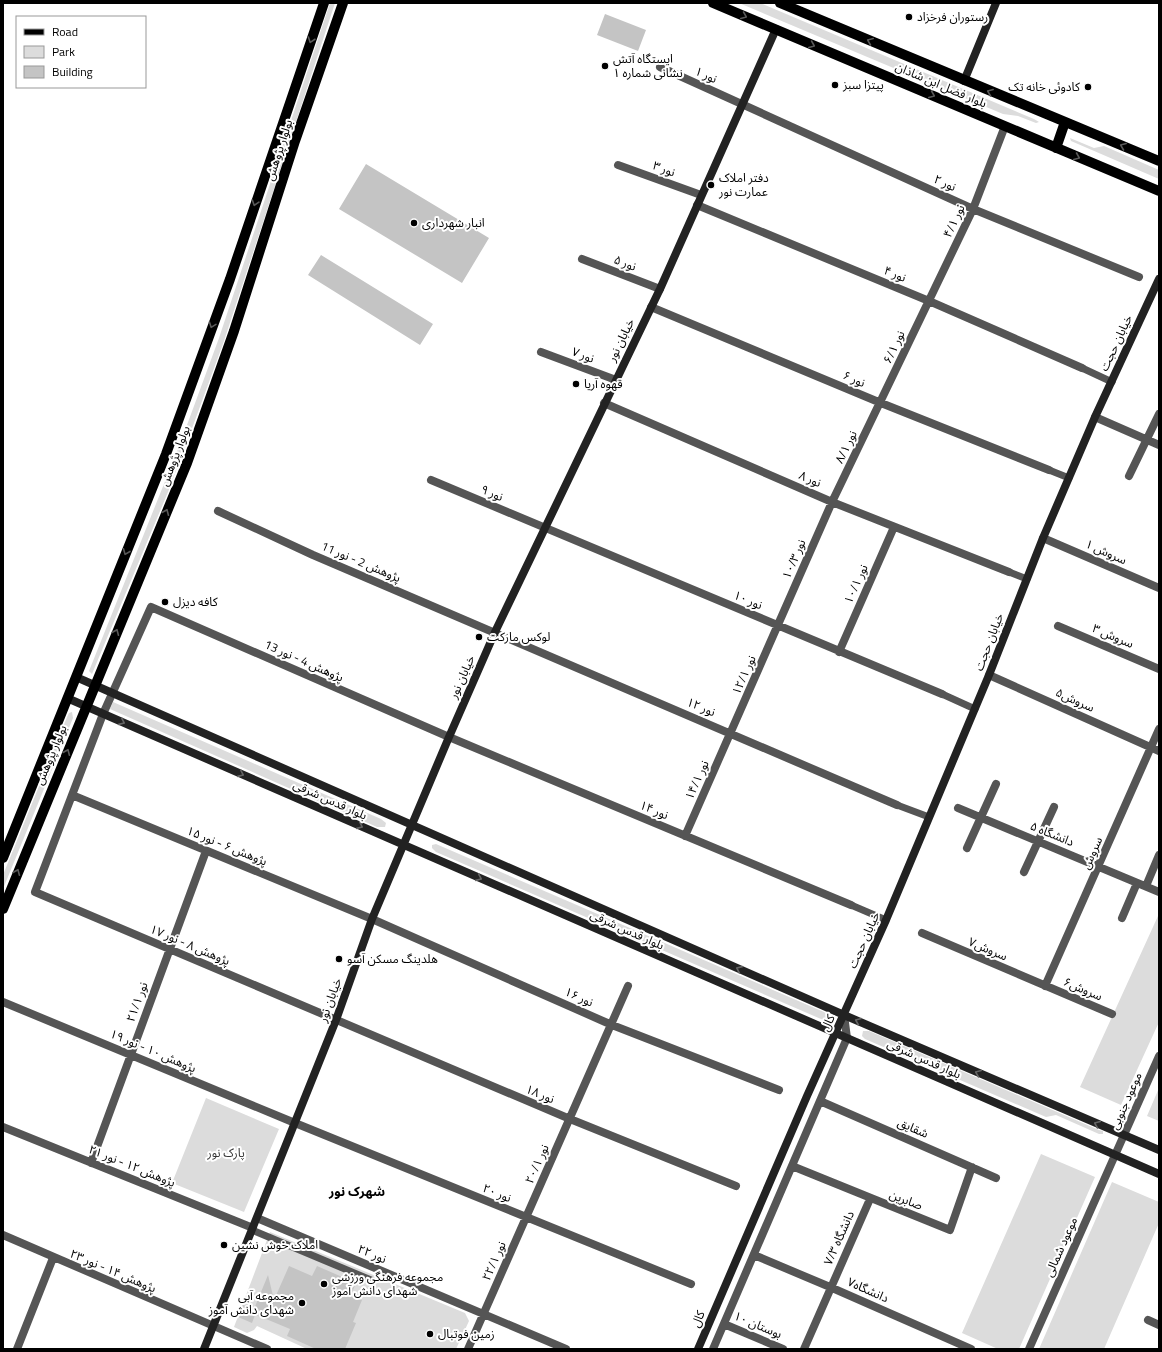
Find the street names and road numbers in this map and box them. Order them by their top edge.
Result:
street label: بلوار فضل ابن شاذان [893,57,990,112]
street label: نور ۱ [692,61,720,88]
street label: بولوار پژوهش [260,117,297,183]
street label: نور ۳ [650,156,678,181]
street label: نور ۲ [931,169,959,196]
street label: نور ۴/۱ [938,201,969,240]
street label: نور ۵ [611,250,639,275]
street label: نور ۴ [881,260,909,287]
street label: خیابان حجت [1094,311,1137,374]
street label: خیابان نور [602,315,639,365]
street label: نور ۶/۱ [878,327,909,366]
street label: نور ۷ [569,342,597,367]
street label: نور ۶ [840,365,868,392]
street label: بولوار پژوهش [154,423,195,489]
street label: نور ۸/۱ [829,427,862,467]
street label: نور ۸ [796,465,824,492]
street label: نور ۹ [478,479,506,506]
street label: سروش ۱ [1082,534,1130,569]
street label: پژوهش 2 - نور 11 [318,536,404,587]
street label: نور ۱۰/۳ [777,536,810,582]
street label: نور ۱۰/۱ [838,561,873,607]
street label: نور ۱۰ [731,585,766,614]
street label: خیابان حجت [969,610,1008,673]
street label: سروش ۳ [1089,618,1137,653]
street label: پژوهش 4 - نور 13 [261,635,347,687]
street label: خیابان نور [443,652,480,703]
street label: نور ۱۲/۱ [726,652,761,698]
street label: سروش۵ [1053,683,1098,717]
street label: نور ۱۲ [684,692,719,721]
street label: بولوار پژوهش [29,722,72,788]
street label: نور ۱۴/۱ [679,757,714,803]
street label: بلوار قدس شرقی [290,775,370,824]
street label: نور ۱۴ [637,795,672,824]
street label: دانشگاه ۵ [1027,816,1077,851]
street label: پژوهش ۶ - نور ۱۵ [184,821,270,870]
street label: سروش [1076,833,1107,872]
street label: بلوار قدس شرقی [587,905,667,954]
street label: خیابان حجت [843,908,885,971]
street label: پژوهش ۸ - نور ۱۷ [147,919,233,970]
street label: سروش۷ [966,932,1011,965]
street label: سروش۶ [1061,972,1106,1005]
street label: خیابان نور [312,975,346,1026]
street label: نور ۲۱/۱ [121,979,153,1025]
street label: نور ۱۶ [562,982,597,1011]
street label: کال [815,1010,840,1034]
street label: پژوهش ۱۰ - نور ۱۹ [107,1024,199,1077]
street label: بلوار قدس شرقی [884,1034,964,1083]
street label: موعود جنوبی [1104,1069,1147,1132]
street label: نور ۱۸ [523,1079,558,1108]
street label: شقایق [895,1112,932,1143]
street label: پژوهش ۱۲ - نور ۲۱ [86,1139,179,1192]
street label: نور ۲۰/۱ [519,1141,554,1187]
street label: نور ۲۰ [480,1178,515,1207]
street label: صابرین [887,1185,926,1215]
street label: دانشگاه ۷/۳ [818,1207,859,1268]
street label: موعود شمالی [1039,1214,1082,1280]
street label: نور ۲۲/۱ [476,1238,511,1284]
street label: نور ۲۲ [355,1239,390,1268]
street label: پژوهش ۱۴ - نور ۲۳ [67,1244,159,1297]
street label: دانشگاه۷ [845,1272,892,1307]
street label: کال [686,1306,710,1330]
street label: بوستان ۱۰ [731,1306,785,1343]

